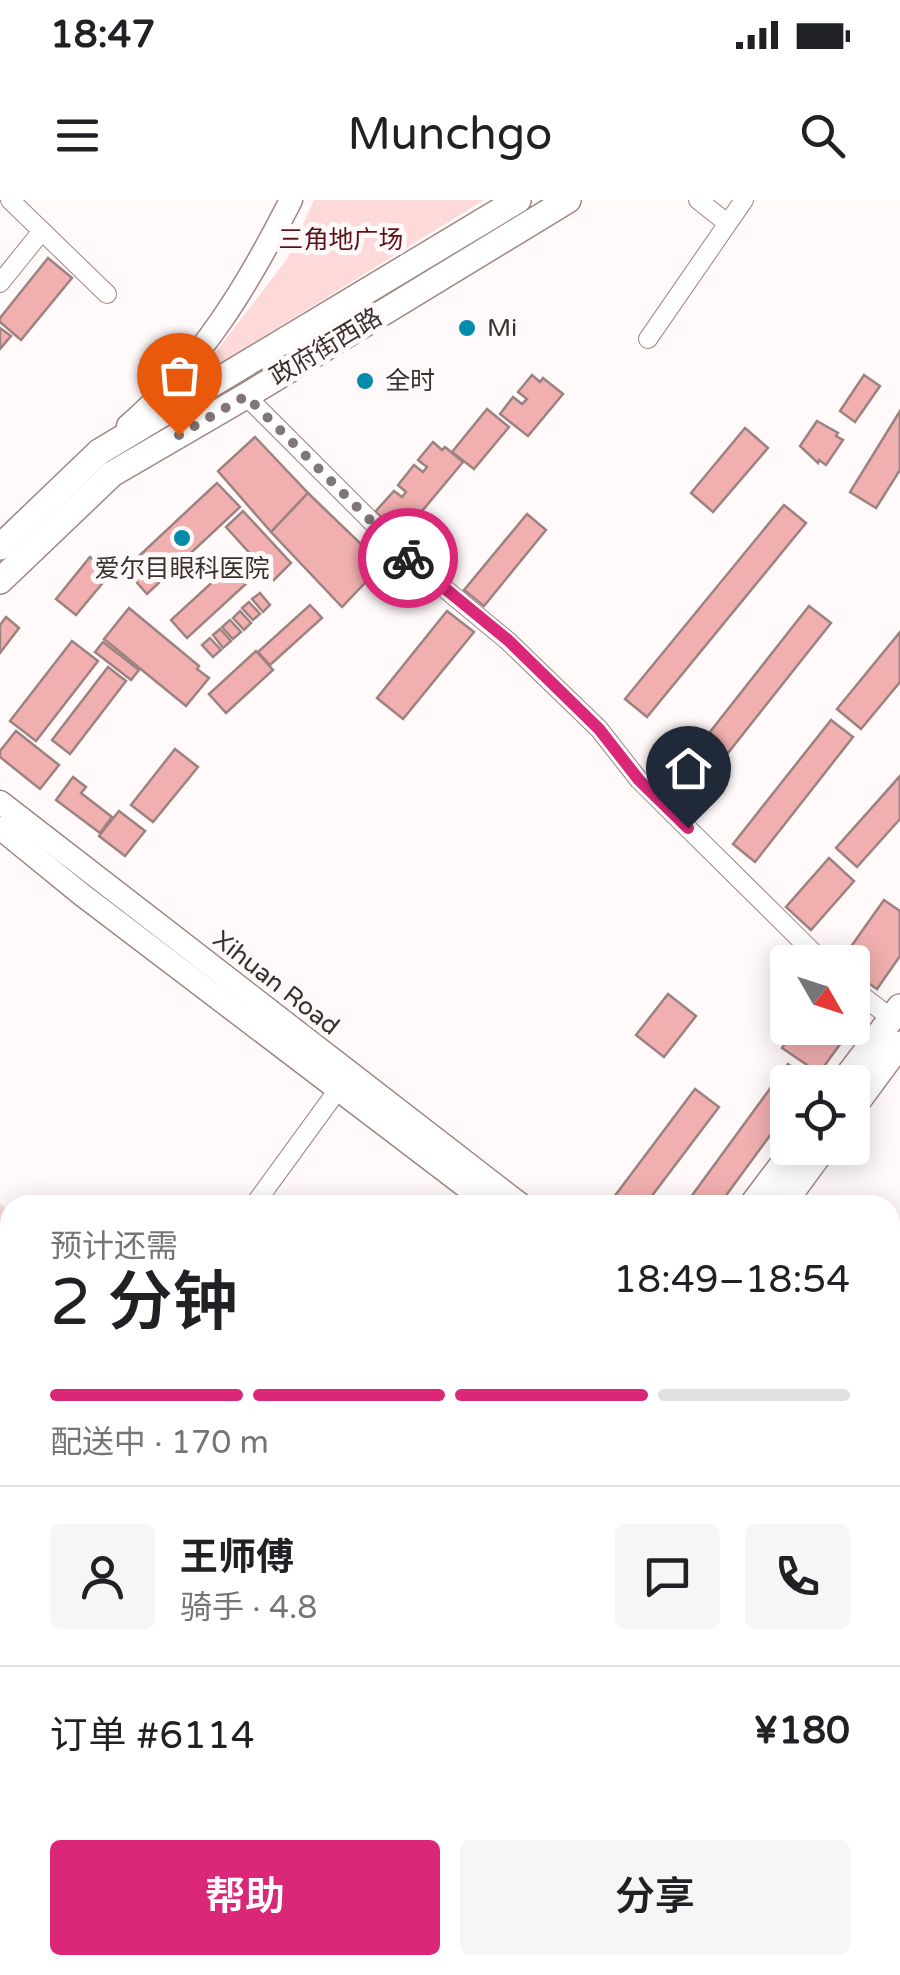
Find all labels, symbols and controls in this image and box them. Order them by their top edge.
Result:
text: 18:47 [50,12,155,58]
icon: menu [50,108,105,163]
text: Munchgo [348,108,552,162]
icon: search [795,108,850,163]
park label: 三角地广场 [278,225,404,255]
street label: 政府街西路 [265,302,387,392]
place label: Mi [487,313,517,343]
marker: Mi [456,317,478,339]
pin [137,333,222,436]
icon: bag [152,348,207,403]
place label: 全时 [385,366,435,396]
marker: 全时 [354,370,376,392]
courier [358,508,458,608]
marker: 爱尔目眼科医院 [171,527,193,549]
icon: bike [381,531,436,586]
place label: 爱尔目眼科医院 [94,554,270,584]
pin [646,726,731,829]
icon: home [661,741,716,796]
street label: Xihuan Road [207,924,345,1042]
north arrow [770,945,870,1045]
map controls [770,945,870,1165]
button: locate [770,1065,870,1165]
text: 预计还需 [50,1228,178,1266]
text: 18:49–18:54 [613,1257,850,1303]
text: 2 分钟 [50,1264,238,1343]
text: 配送中 · 170 m [50,1424,269,1462]
button: person [50,1524,155,1629]
button: chat [615,1524,720,1629]
button: phone [745,1524,850,1629]
text: 王师傅 [180,1535,294,1581]
text: 骑手 · 4.8 [180,1589,317,1627]
text: ¥180 [753,1708,850,1754]
text: 订单 #6114 [50,1713,255,1759]
button: 帮助 [50,1840,440,1955]
button: 分享 [460,1840,850,1955]

